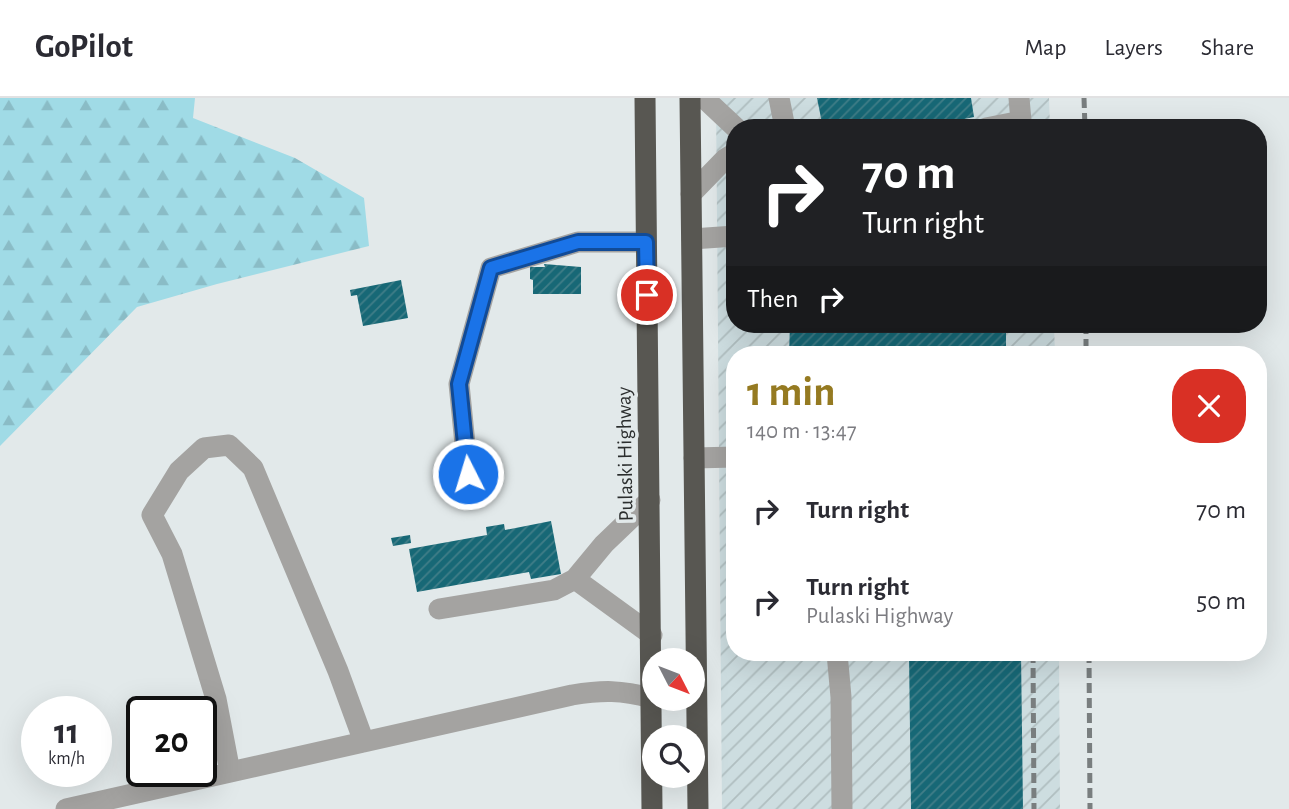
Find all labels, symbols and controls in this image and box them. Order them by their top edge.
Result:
text: GoPilot [35,31,133,64]
text: Map [1024,36,1066,60]
text: Layers [1104,36,1163,60]
text: Share [1201,36,1254,60]
icon: right [747,147,838,238]
text: 70 m [862,149,956,198]
text: Turn right [862,207,984,239]
pin [617,265,677,325]
icon: arrive [628,276,666,314]
icon: right [812,280,850,318]
text: Then [747,286,798,312]
button: close [1172,369,1246,443]
text: 1 min [747,371,836,413]
street label: Pulaski Highway [613,387,637,521]
text: 140 m · 13:47 [747,420,856,443]
position arrow [431,437,505,511]
icon: right [747,492,785,530]
text: Turn right [806,497,909,523]
text: 70 m [1196,497,1246,523]
text: Turn right [806,574,909,600]
icon: right [747,583,785,621]
text: 50 m [1196,588,1246,614]
text: Pulaski Highway [806,605,953,628]
north arrow [642,648,705,710]
map controls [642,648,705,788]
speed limit sign: 20 [126,696,217,787]
text: 11 [54,715,79,750]
button: search [642,725,705,788]
text: km/h [48,750,85,768]

